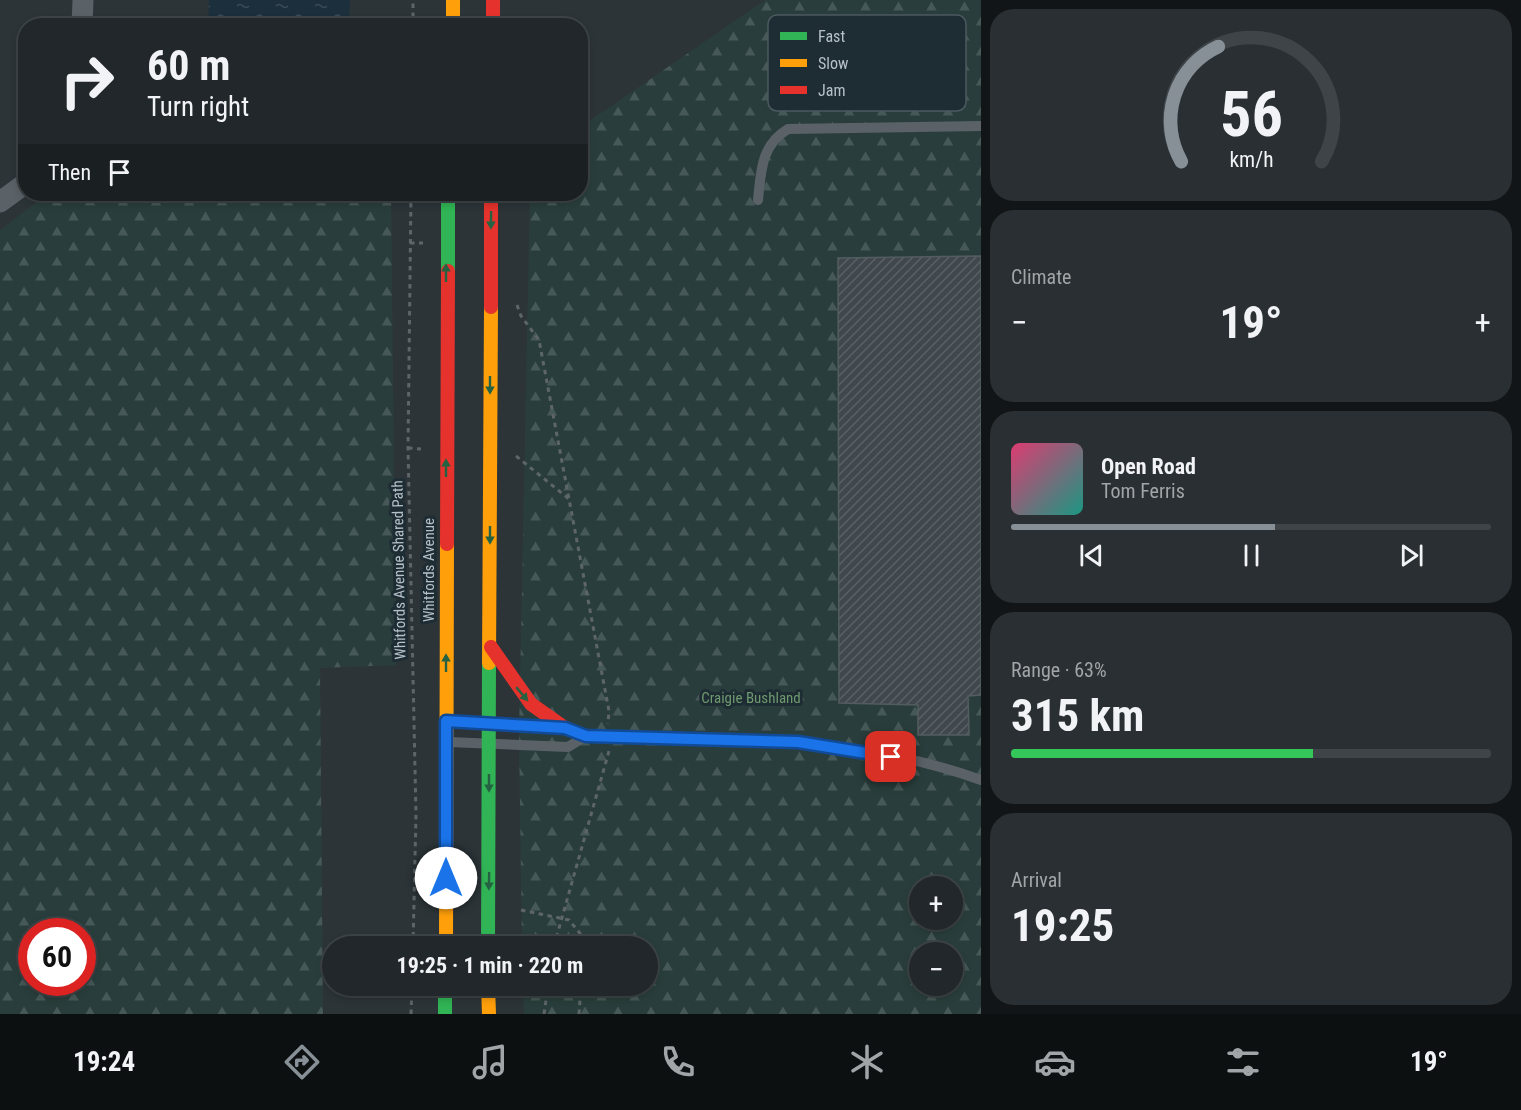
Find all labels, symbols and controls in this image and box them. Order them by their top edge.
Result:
legend [768,15,966,111]
text: Fast [818,27,845,46]
text: 60 m [147,41,230,90]
icon: right [48,42,126,120]
text: Slow [818,54,848,73]
text: 56 [1219,78,1283,151]
text: Jam [818,81,845,100]
text: Turn right [147,91,249,123]
text: km/h [1229,147,1273,172]
icon: arrive [103,156,136,189]
text: Then [48,160,91,185]
one-way arrow [486,210,496,229]
one-way arrow [441,263,451,282]
text: Climate [1011,265,1071,289]
text: 19° [1220,296,1283,349]
text: − [1011,303,1028,342]
text: + [1475,303,1491,342]
one-way arrow [485,376,495,395]
text: Open Road [1101,454,1196,479]
one-way arrow [441,458,451,477]
text: Tom Ferris [1101,479,1185,503]
street label: Whitfords Avenue Shared Path [388,480,410,660]
street label: Whitfords Avenue [420,518,438,622]
one-way arrow [485,525,495,544]
icon: previous [1075,539,1108,572]
icon: pause [1235,539,1268,572]
icon: next [1395,539,1428,572]
one-way arrow [441,653,451,672]
text: Range · 63% [1011,658,1107,682]
one-way arrow [515,686,528,701]
park label: Craigie Bushland [701,689,801,707]
text: 315 km [1011,689,1144,742]
pin [865,731,916,782]
icon: arrive [874,740,907,773]
one-way arrow [484,773,494,792]
position arrow [414,846,478,910]
text: Arrival [1011,868,1062,892]
one-way arrow [484,871,493,890]
map controls [909,876,963,996]
button: + [909,876,963,930]
text: 19:25 [1011,899,1114,952]
speed limit sign: 60 [18,918,96,996]
button: − [909,942,963,996]
text: 19:25 · 1 min · 220 m [397,953,583,978]
icon: directions [281,1041,323,1083]
icon: music [469,1041,511,1083]
icon: phone [657,1041,699,1083]
icon: climate [846,1041,888,1083]
icon: car [1034,1041,1076,1083]
icon: filters [1222,1041,1264,1083]
text: 19:24 [73,1046,135,1078]
text: 19° [1410,1046,1448,1078]

